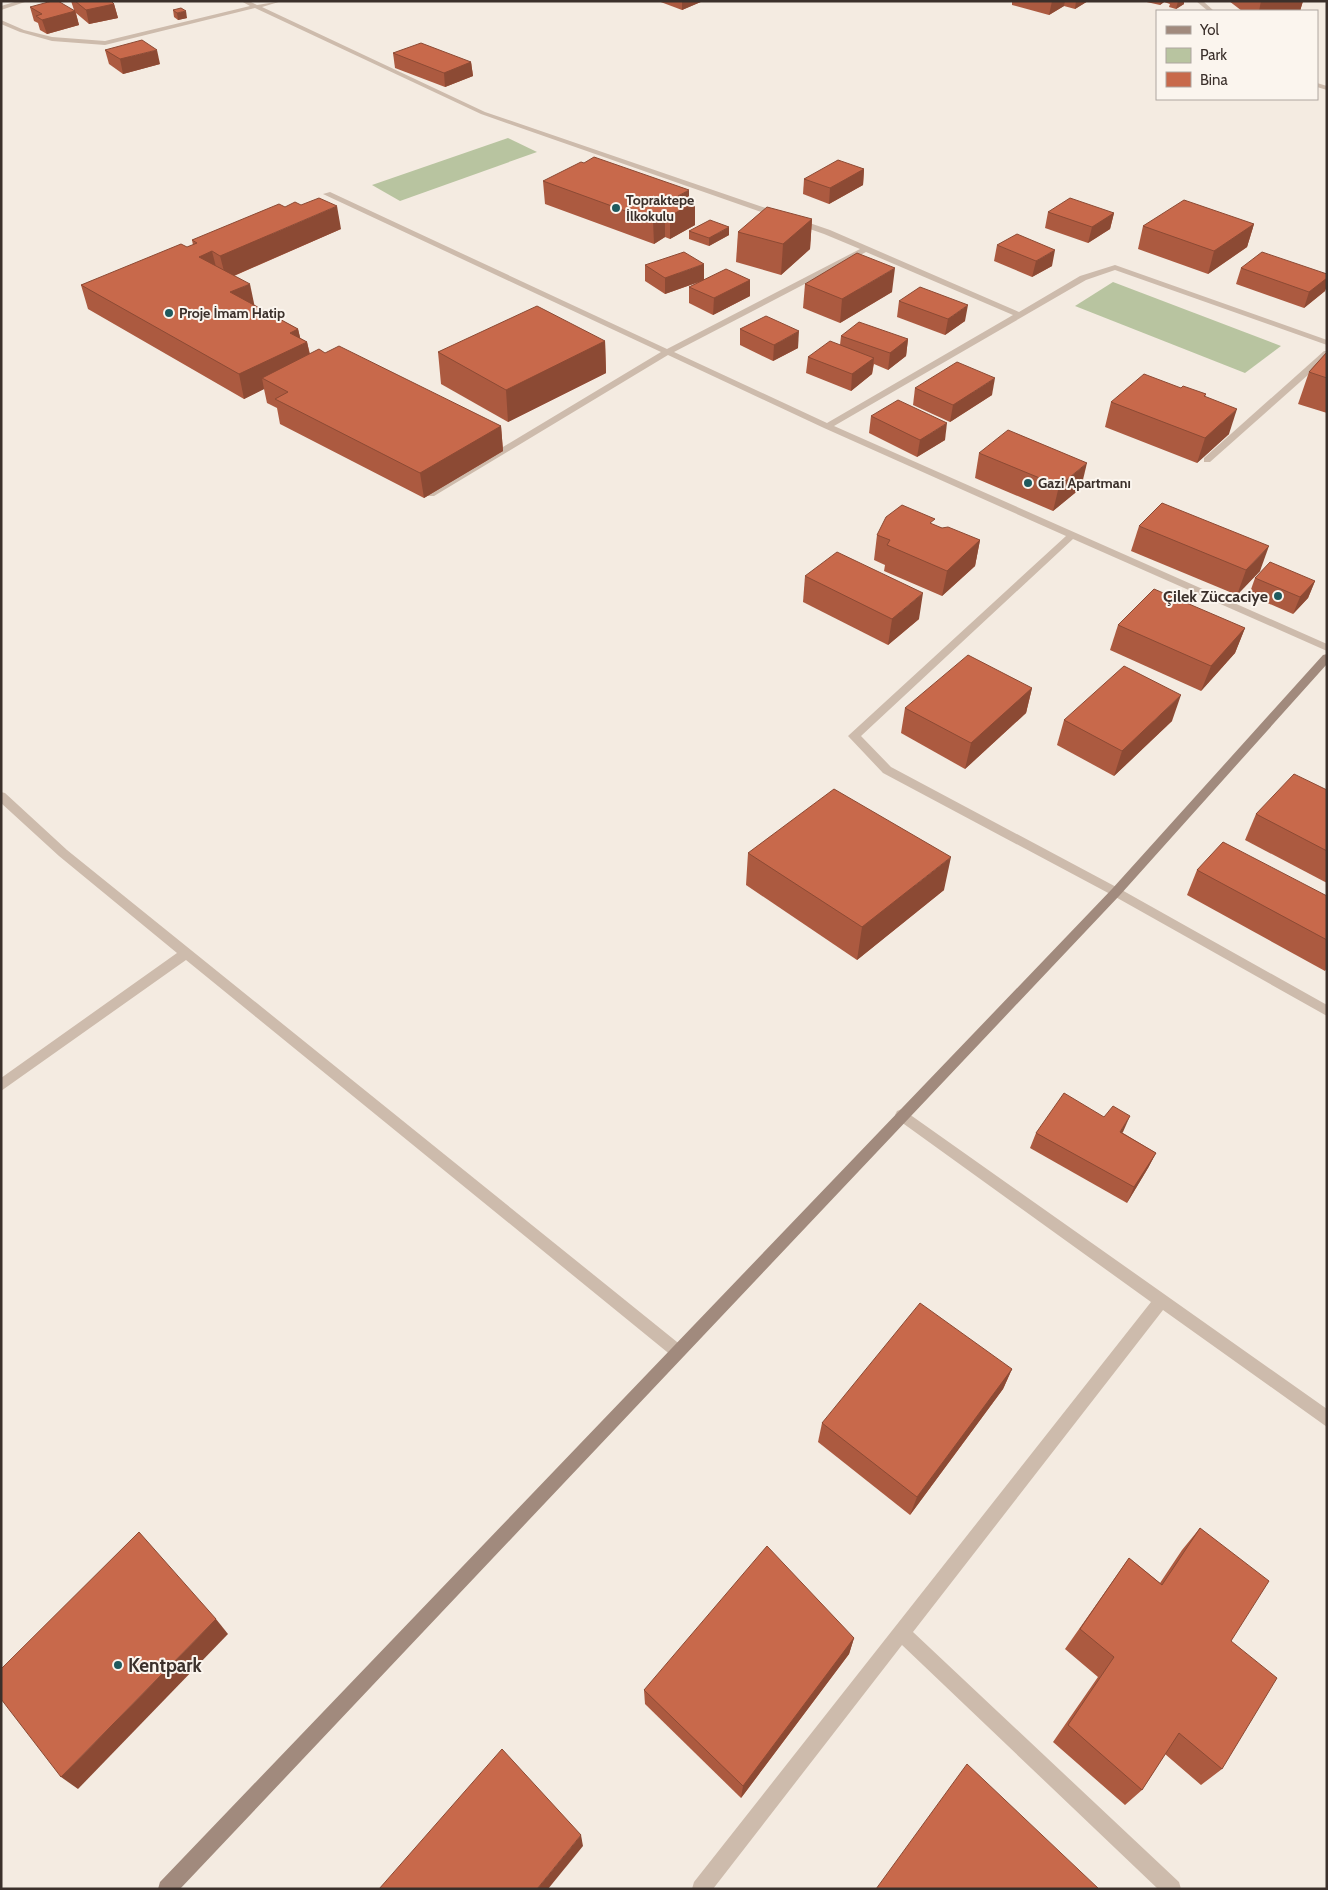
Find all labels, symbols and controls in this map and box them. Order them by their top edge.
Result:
legend [1156,10,1318,100]
text: Yol [1199,21,1219,39]
text: Park [1200,46,1227,64]
text: Bina [1200,71,1228,89]
place label: Topraktepe İlkokulu [626,191,694,225]
marker: Topraktepe İlkokulu [610,202,622,214]
place label: Proje İmam Hatip [179,304,285,322]
marker: Proje İmam Hatip [163,307,175,319]
place label: Gazi Apartmanı [1038,474,1131,492]
marker: Gazi Apartmanı [1022,477,1034,489]
place label: Çilek Züccaciye [1163,587,1268,606]
marker: Çilek Züccaciye [1272,590,1284,602]
place label: Kentpark [128,1654,203,1677]
marker: Kentpark [112,1659,124,1671]

